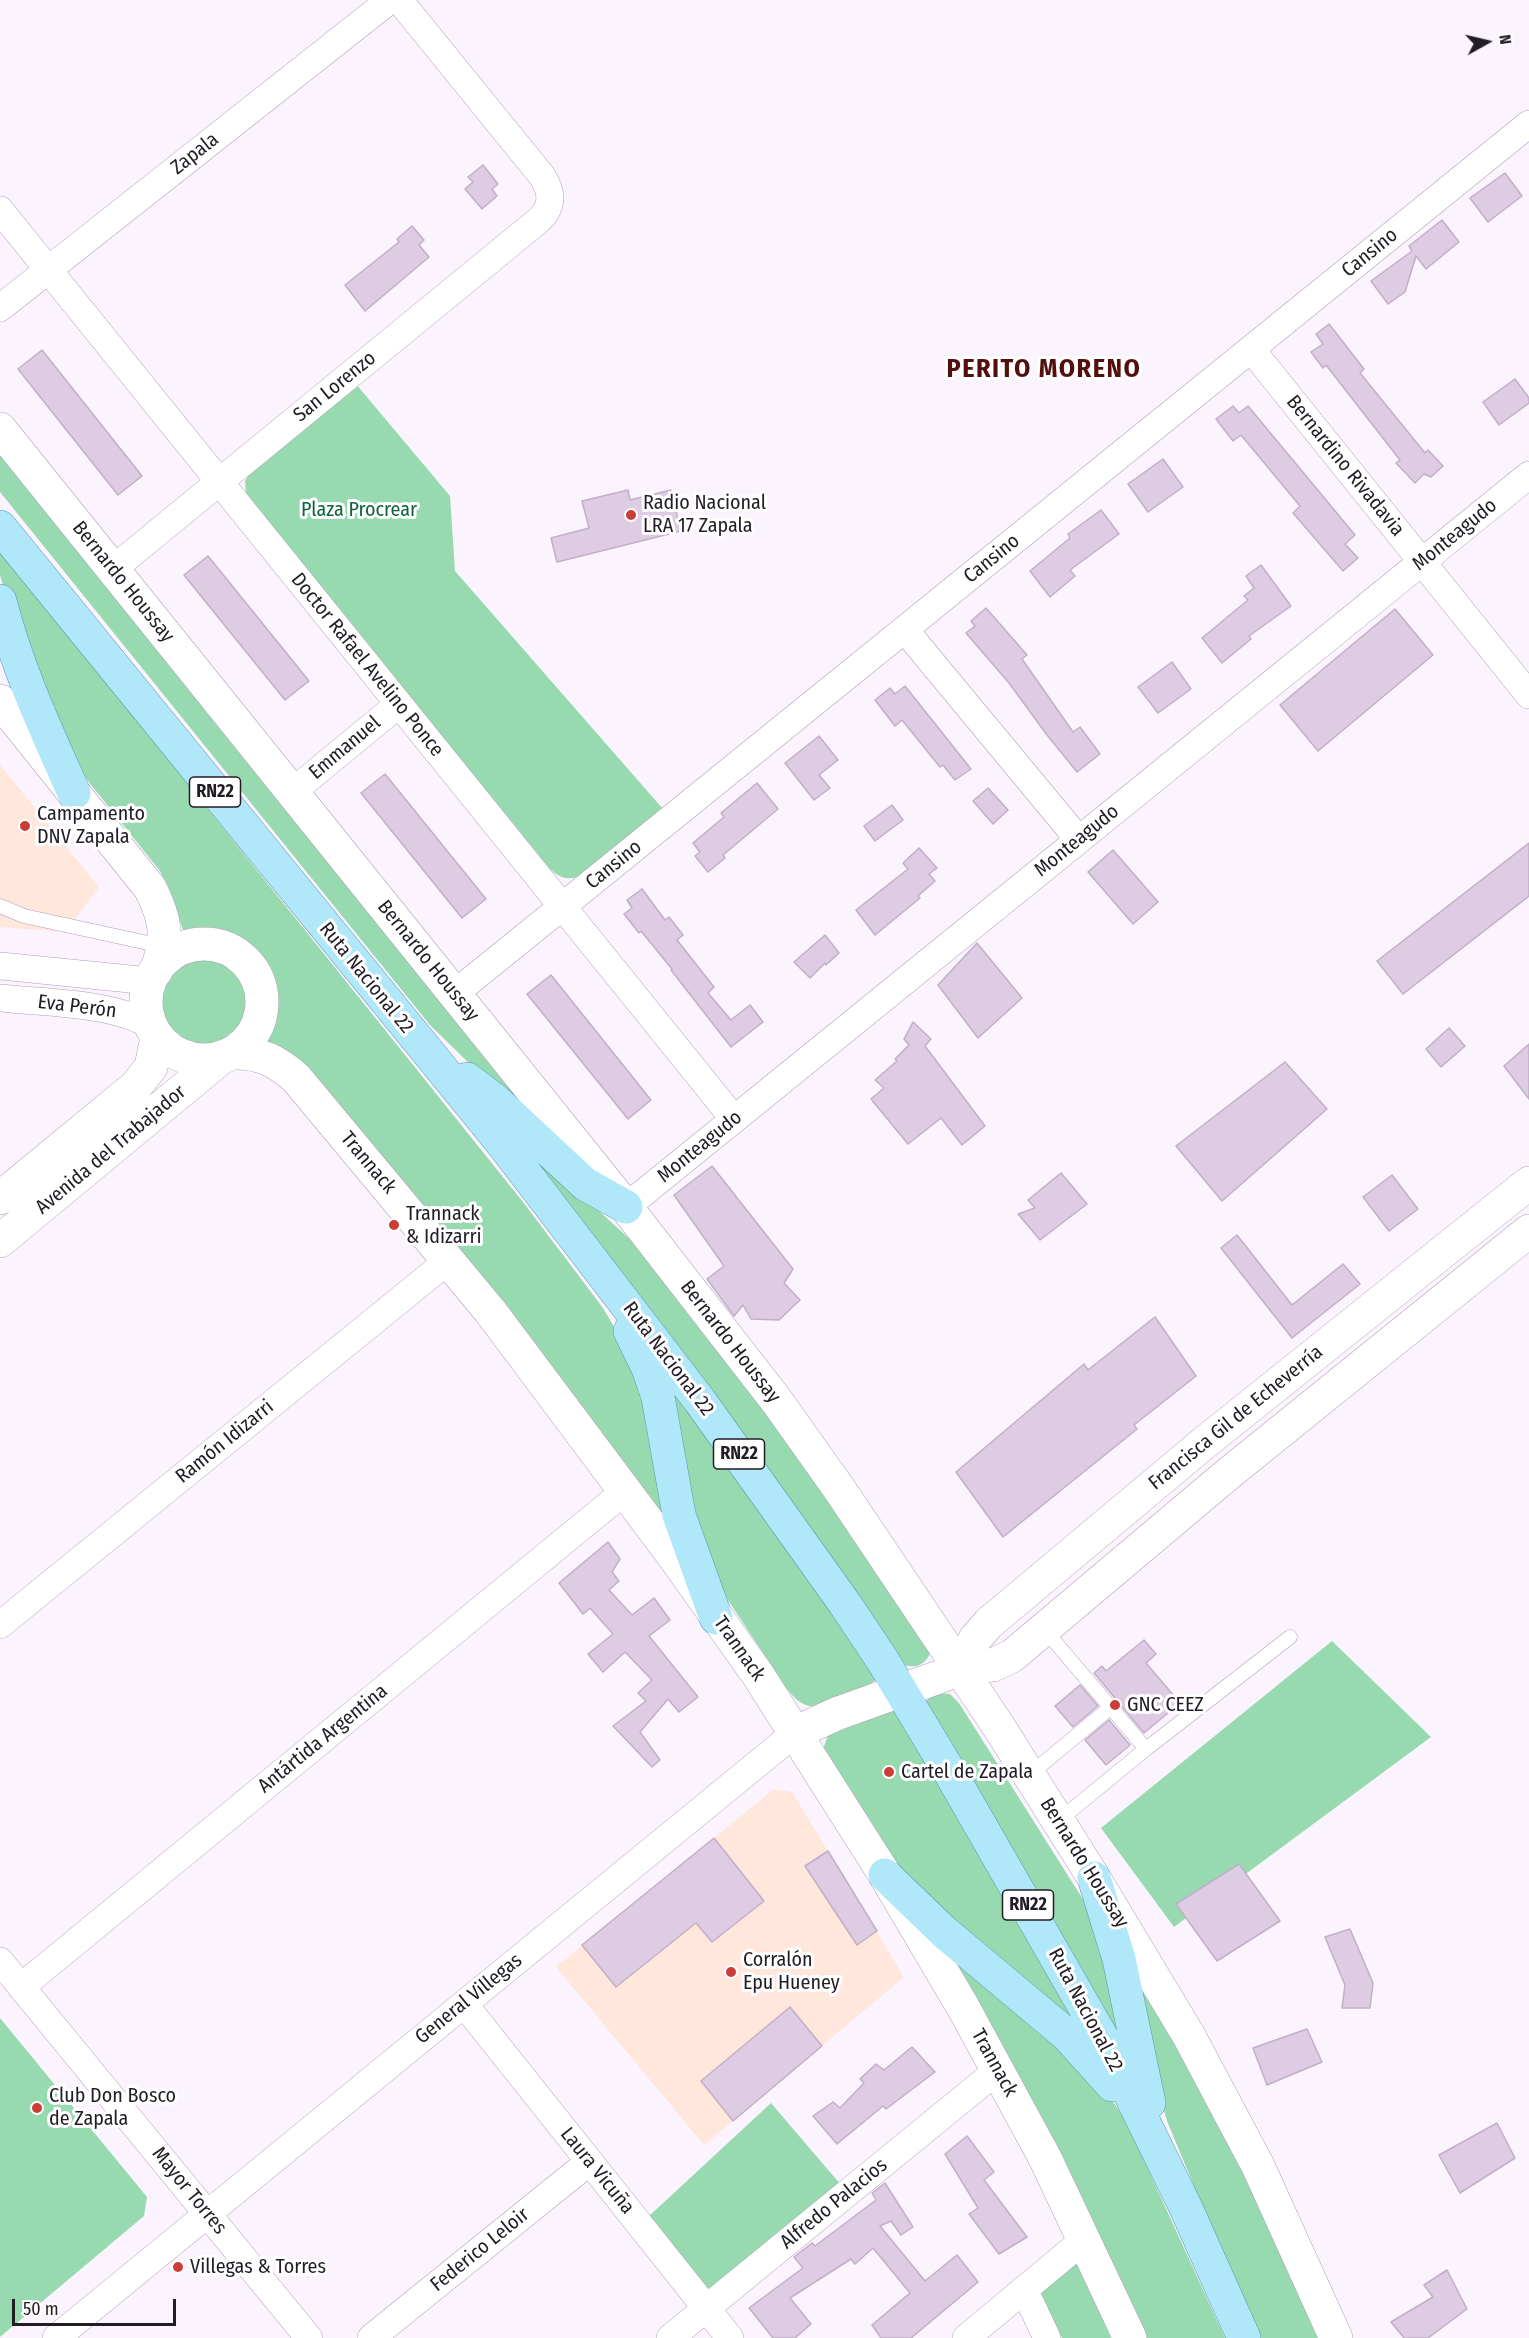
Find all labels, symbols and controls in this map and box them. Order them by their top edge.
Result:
north arrow [1457,12,1517,72]
text: N [1495,33,1515,45]
street label: Zapala [166,128,224,180]
street label: Cansino [1337,223,1403,283]
street label: San Lorenzo [289,347,381,427]
district label: PERITO MORENO [947,354,1141,386]
street label: Bernardino Rivadavia [1281,391,1409,541]
place label: Radio Nacional LRA 17 Zapala [643,491,766,538]
street label: Monteagudo [1408,494,1502,576]
park label: Plaza Procrear [301,498,417,522]
marker: Radio Nacional LRA 17 Zapala [624,508,638,522]
street label: Bernardo Houssay [67,517,179,647]
street label: Cansino [959,529,1025,589]
street label: Doctor Rafael Avelino Ponce [286,568,448,762]
street label: Emmanuel [304,711,386,785]
road number: RN22 [190,777,240,807]
street label: Monteagudo [1030,800,1124,882]
place label: Campamento DNV Zapala [37,802,145,849]
marker: Campamento DNV Zapala [18,819,32,833]
street label: Cansino [581,835,647,895]
street label: Bernardo Houssay [372,896,484,1026]
street label: Ruta Nacional 22 [314,918,418,1038]
street label: Eva Perón [36,990,118,1024]
street label: Avenida del Trabajador [31,1080,191,1220]
street label: Monteagudo [653,1106,747,1188]
street label: Trannack [335,1127,401,1199]
place label: Trannack & Idizarri [406,1202,481,1249]
marker: Trannack & Idizarri [387,1218,401,1232]
street label: Bernardo Houssay [675,1276,785,1408]
street label: Ruta Nacional 22 [617,1297,719,1421]
street label: Francisca Gil de Echeverría [1144,1340,1328,1496]
street label: Ramón Idizarri [171,1395,279,1489]
road number: RN22 [714,1439,764,1469]
street label: Trannack [708,1612,770,1686]
street label: Antártida Argentina [253,1679,393,1799]
place label: GNC CEEZ [1127,1693,1204,1717]
marker: GNC CEEZ [1108,1698,1122,1712]
place label: Cartel de Zapala [901,1760,1033,1784]
marker: Cartel de Zapala [882,1765,896,1779]
street label: Bernardo Houssay [1034,1794,1134,1932]
road number: RN22 [1002,1890,1054,1920]
street label: Ruta Nacional 22 [1042,1944,1128,2076]
place label: Corralón Epu Hueney [743,1948,840,1995]
street label: General Villegas [411,1949,527,2049]
marker: Corralón Epu Hueney [724,1965,738,1979]
street label: Trannack [966,2025,1022,2101]
place label: Club Don Bosco de Zapala [49,2084,176,2131]
marker: Club Don Bosco de Zapala [30,2101,44,2115]
street label: Laura Vicuña [555,2123,639,2219]
street label: Mayor Torres [147,2143,231,2239]
street label: Alfredo Palacios [776,2154,892,2254]
street label: Federico Leloir [426,2203,534,2297]
place label: Villegas & Torres [190,2255,326,2279]
marker: Villegas & Torres [171,2260,185,2274]
scale bar [15,2287,178,2325]
text: 50 m [23,2298,59,2320]

